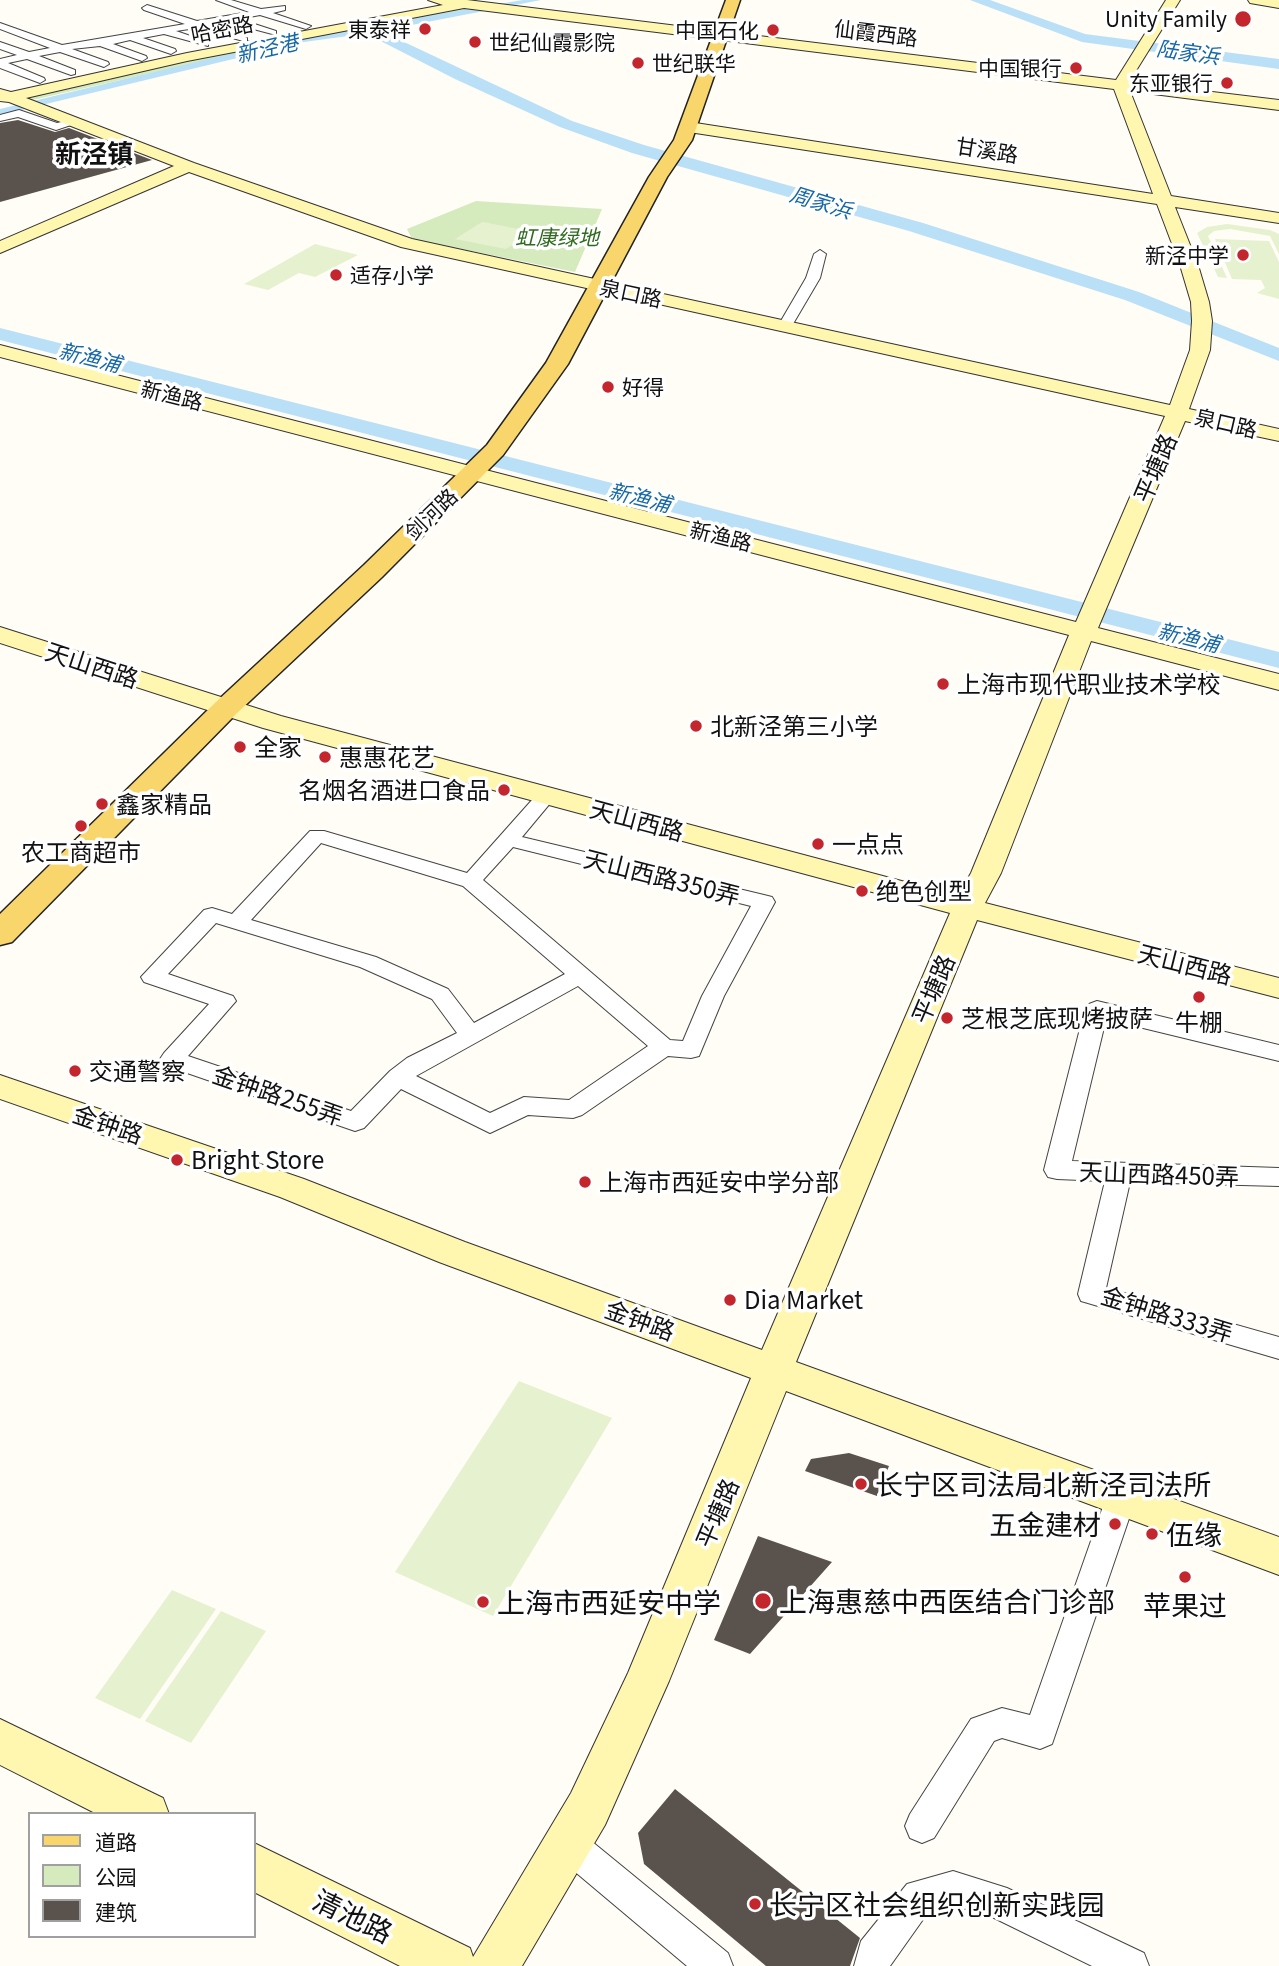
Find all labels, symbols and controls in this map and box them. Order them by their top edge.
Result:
place label: Unity Family [1105,6,1227,32]
marker: Unity Family [1233,9,1253,29]
street label: 哈密路 [189,11,255,47]
street label: 仙霞西路 [833,15,919,51]
place label: 東泰祥 [348,16,411,42]
place label: 中国石化 [675,17,759,43]
marker: 東泰祥 [417,21,433,37]
marker: 中国石化 [765,22,781,38]
water label: 新泾港 [233,29,301,67]
place label: 世纪仙霞影院 [489,29,615,55]
marker: 世纪仙霞影院 [467,34,483,50]
water label: 陆家浜 [1155,35,1221,69]
place label: 世纪联华 [652,50,736,76]
marker: 世纪联华 [630,55,646,71]
place label: 中国银行 [978,55,1062,81]
marker: 中国银行 [1068,60,1084,76]
place label: 东亚银行 [1129,70,1213,96]
marker: 东亚银行 [1219,75,1235,91]
street label: 甘溪路 [954,133,1020,167]
district label: 新泾镇 [55,137,133,169]
water label: 周家浜 [787,181,855,223]
park label: 虹康绿地 [515,224,599,250]
place label: 新泾中学 [1145,242,1229,268]
marker: 新泾中学 [1235,247,1251,263]
place label: 适存小学 [350,262,434,288]
marker: 适存小学 [328,267,344,283]
street label: 泉口路 [598,274,664,312]
water label: 新渔浦 [56,337,124,377]
place label: 好得 [622,374,664,400]
street label: 新渔路 [138,375,206,415]
marker: 好得 [600,379,616,395]
street label: 泉口路 [1192,404,1260,442]
street label: 平塘路 [1128,429,1182,507]
water label: 新渔浦 [606,477,674,517]
street label: 剑河路 [400,483,462,545]
street label: 新渔路 [687,516,755,556]
water label: 新渔浦 [1155,617,1223,657]
street label: 天山西路 [42,636,142,694]
place label: 上海市现代职业技术学校 [957,670,1221,698]
marker: 上海市现代职业技术学校 [935,676,951,692]
place label: 北新泾第三小学 [710,712,878,740]
marker: 北新泾第三小学 [688,718,704,734]
place label: 全家 [254,733,302,761]
marker: 全家 [232,739,248,755]
place label: 惠惠花艺 [339,743,435,771]
marker: 惠惠花艺 [317,749,333,765]
place label: 名烟名酒进口食品 [298,776,490,804]
marker: 名烟名酒进口食品 [496,782,512,798]
place label: 鑫家精品 [116,790,212,818]
street label: 天山西路 [587,794,687,846]
marker: 鑫家精品 [94,796,110,812]
marker: 农工商超市 [73,818,89,834]
place label: 一点点 [832,830,904,858]
marker: 一点点 [810,836,826,852]
place label: 农工商超市 [21,838,141,866]
street label: 天山西路350弄 [581,844,743,910]
place label: 绝色创型 [876,877,972,905]
marker: 绝色创型 [854,883,870,899]
street label: 天山西路 [1135,938,1235,990]
street label: 平塘路 [906,950,960,1028]
marker: 牛棚 [1191,989,1207,1005]
place label: 芝根芝底现烤披萨 [961,1004,1153,1032]
place label: 牛棚 [1175,1008,1223,1036]
marker: 芝根芝底现烤披萨 [939,1010,955,1026]
place label: 交通警察 [89,1057,185,1085]
street label: 金钟路255弄 [209,1059,347,1131]
marker: 交通警察 [67,1063,83,1079]
street label: 金钟路 [69,1099,147,1149]
place label: Bright Store [191,1146,324,1174]
marker: Bright Store [169,1152,185,1168]
street label: 天山西路450弄 [1079,1157,1239,1191]
place label: 上海市西延安中学分部 [599,1168,839,1196]
marker: 上海市西延安中学分部 [577,1174,593,1190]
street label: 金钟路333弄 [1098,1280,1236,1348]
place label: Dia Market [744,1286,863,1314]
marker: Dia Market [722,1292,738,1308]
street label: 金钟路 [601,1294,679,1346]
place label: 长宁区司法局北新泾司法所 [875,1467,1211,1501]
street label: 平塘路 [690,1474,744,1552]
marker: 长宁区司法局北新泾司法所 [853,1476,869,1492]
place label: 五金建材 [989,1507,1101,1541]
marker: 五金建材 [1107,1516,1123,1532]
place label: 伍缘 [1166,1517,1222,1551]
marker: 伍缘 [1144,1526,1160,1542]
marker: 苹果过 [1177,1569,1193,1585]
place label: 上海惠慈中西医结合门诊部 [779,1584,1115,1618]
place label: 上海市西延安中学 [497,1585,721,1619]
place label: 苹果过 [1143,1588,1227,1622]
marker: 上海惠慈中西医结合门诊部 [753,1591,773,1611]
marker: 上海市西延安中学 [475,1594,491,1610]
legend [28,1812,256,1938]
text: 道路 [95,1826,137,1856]
text: 公园 [95,1861,137,1891]
street label: 清池路 [308,1882,398,1950]
place label: 长宁区社会组织创新实践园 [769,1887,1105,1921]
text: 建筑 [95,1896,137,1926]
marker: 长宁区社会组织创新实践园 [747,1896,763,1912]

